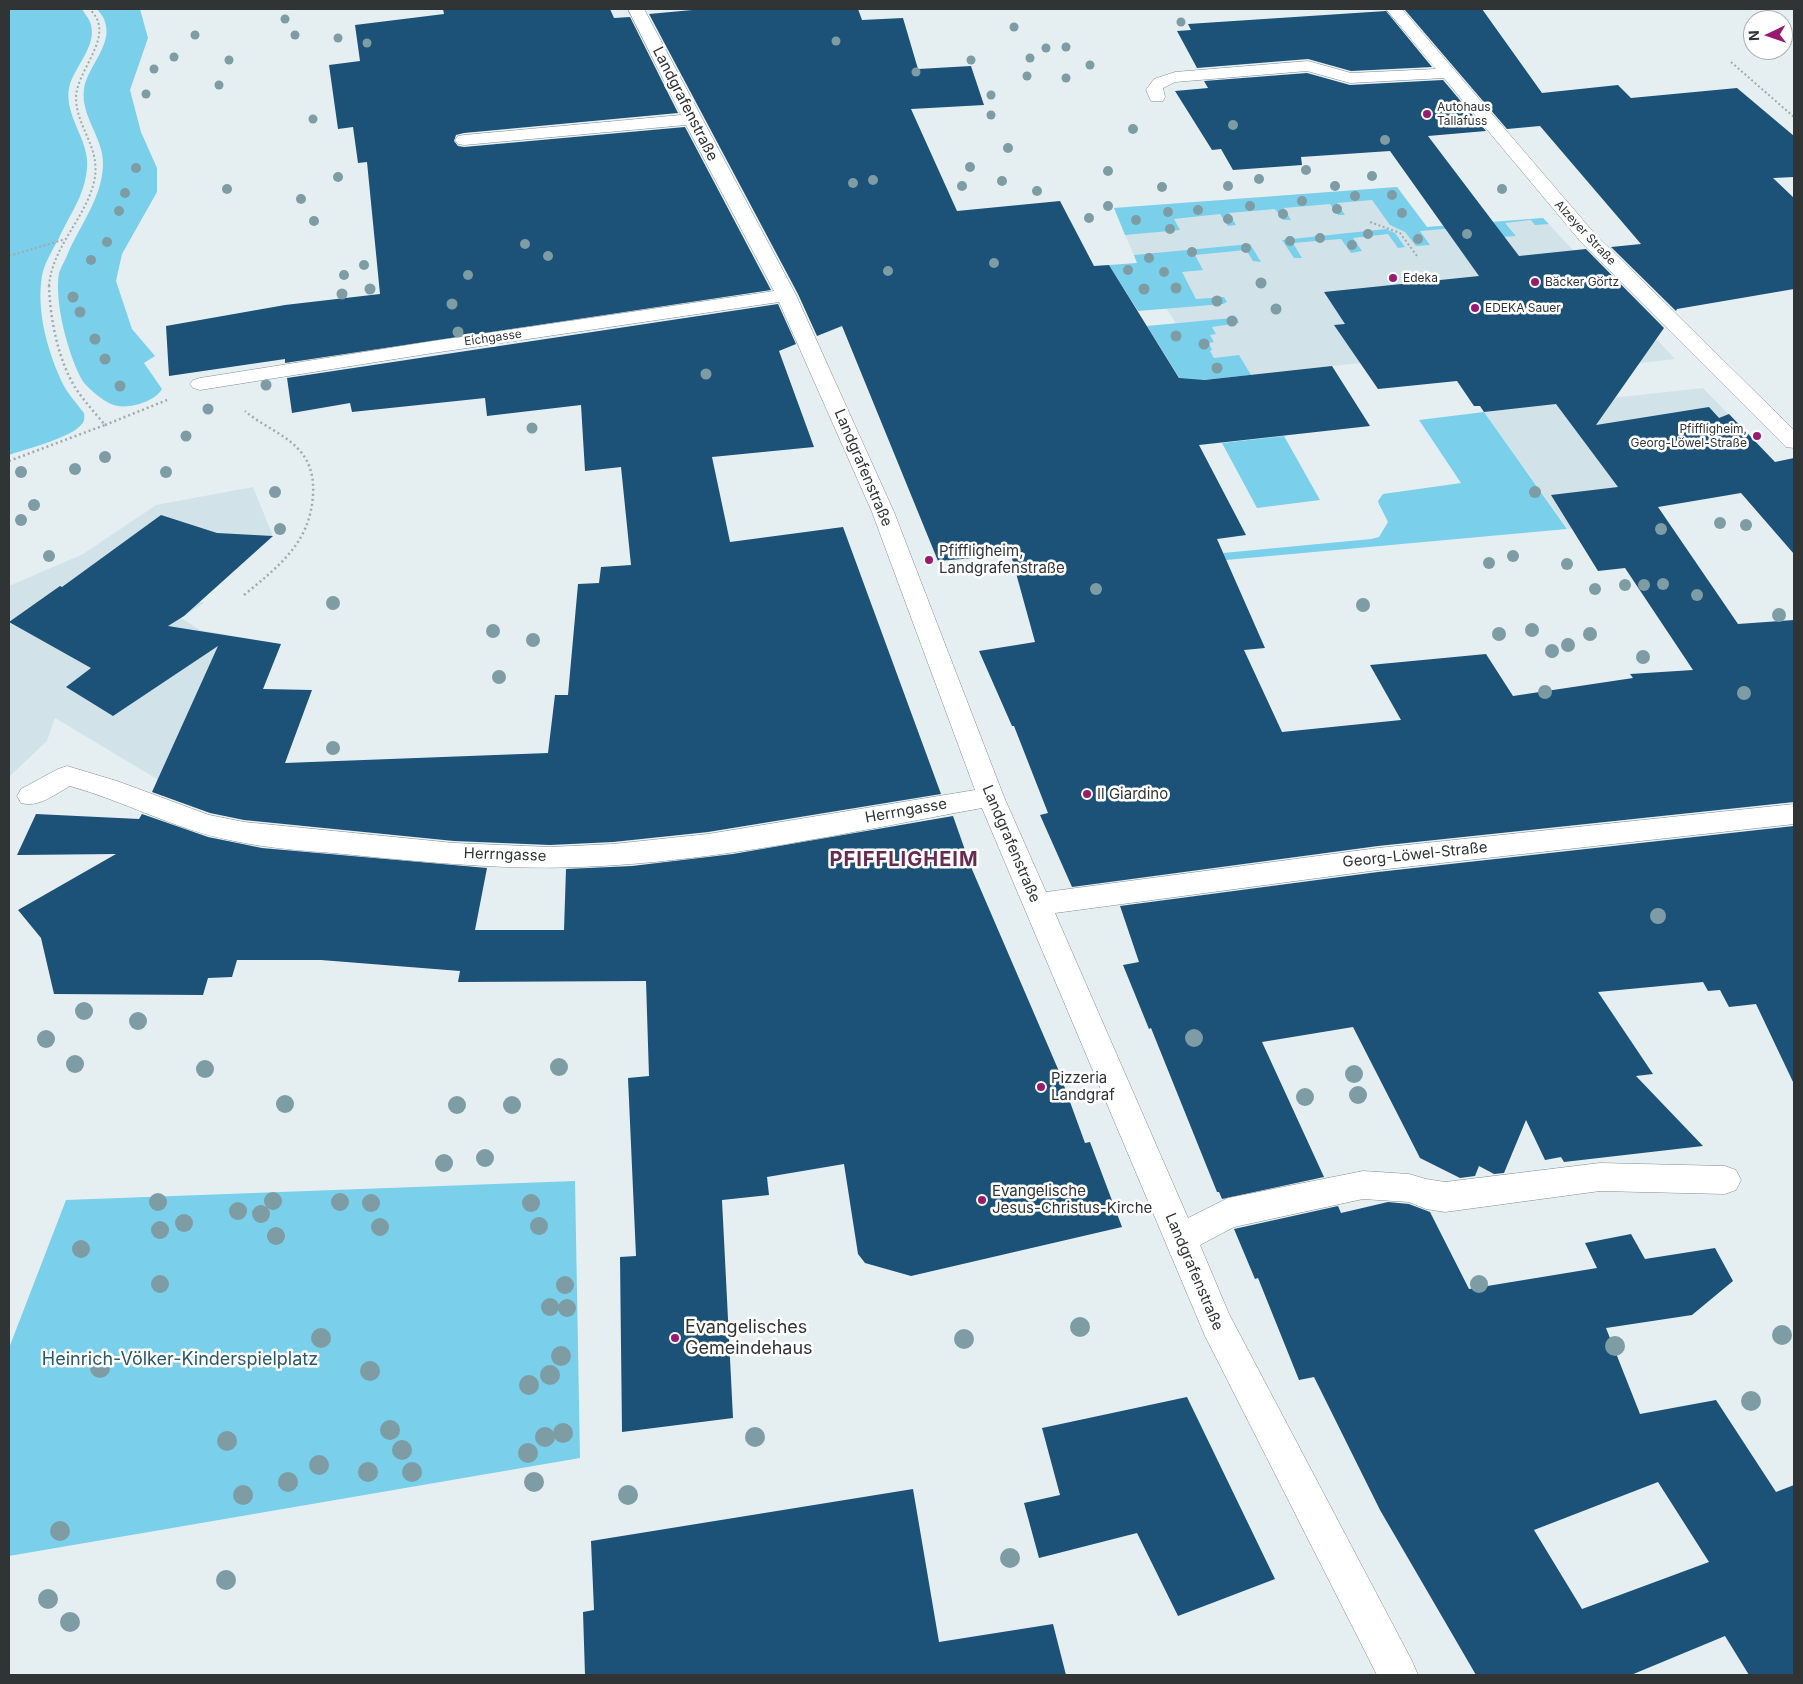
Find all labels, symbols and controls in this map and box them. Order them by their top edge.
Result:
north arrow [1743,10,1793,60]
text: N [1745,30,1762,42]
street label: Landgrafenstraße [648,44,722,164]
place label: Autohaus Tallafuss [1437,100,1491,128]
marker: Autohaus Tallafuss [1421,108,1433,120]
street label: Alzeyer Straße [1551,198,1619,268]
place label: Edeka [1403,271,1438,285]
marker: Edeka [1387,272,1399,284]
place label: Bäcker Görtz [1545,275,1619,289]
marker: Bäcker Görtz [1529,276,1541,288]
place label: EDEKA Sauer [1485,301,1561,315]
marker: EDEKA Sauer [1469,302,1481,314]
street label: Eichgasse [463,327,523,349]
street label: Landgrafenstraße [830,407,896,529]
place label: Pfiffligheim, Georg-Löwel-Straße [1631,422,1747,450]
marker: Pfiffligheim, Georg-Löwel-Straße [1751,430,1763,442]
place label: Pfiffligheim, Landgrafenstraße [939,542,1065,577]
marker: Pfiffligheim, Landgrafenstraße [923,554,935,566]
street label: Landgrafenstraße [978,783,1044,905]
place label: Il Giardino [1097,785,1168,803]
marker: Il Giardino [1081,788,1093,800]
street label: Herrngasse [864,795,948,827]
street label: Georg-Löwel-Straße [1342,838,1488,872]
street label: Herrngasse [463,845,547,865]
district label: PFIFFLIGHEIM [828,848,980,872]
place label: Pizzeria Landgraf [1051,1069,1115,1104]
marker: Pizzeria Landgraf [1035,1081,1047,1093]
place label: Evangelische Jesus-Christus-Kirche [992,1182,1152,1217]
marker: Evangelische Jesus-Christus-Kirche [976,1194,988,1206]
street label: Landgrafenstraße [1161,1211,1227,1333]
place label: Evangelisches Gemeindehaus [685,1317,813,1360]
marker: Evangelisches Gemeindehaus [669,1332,681,1344]
park label: Heinrich-Völker-Kinderspielplatz [42,1349,318,1371]

